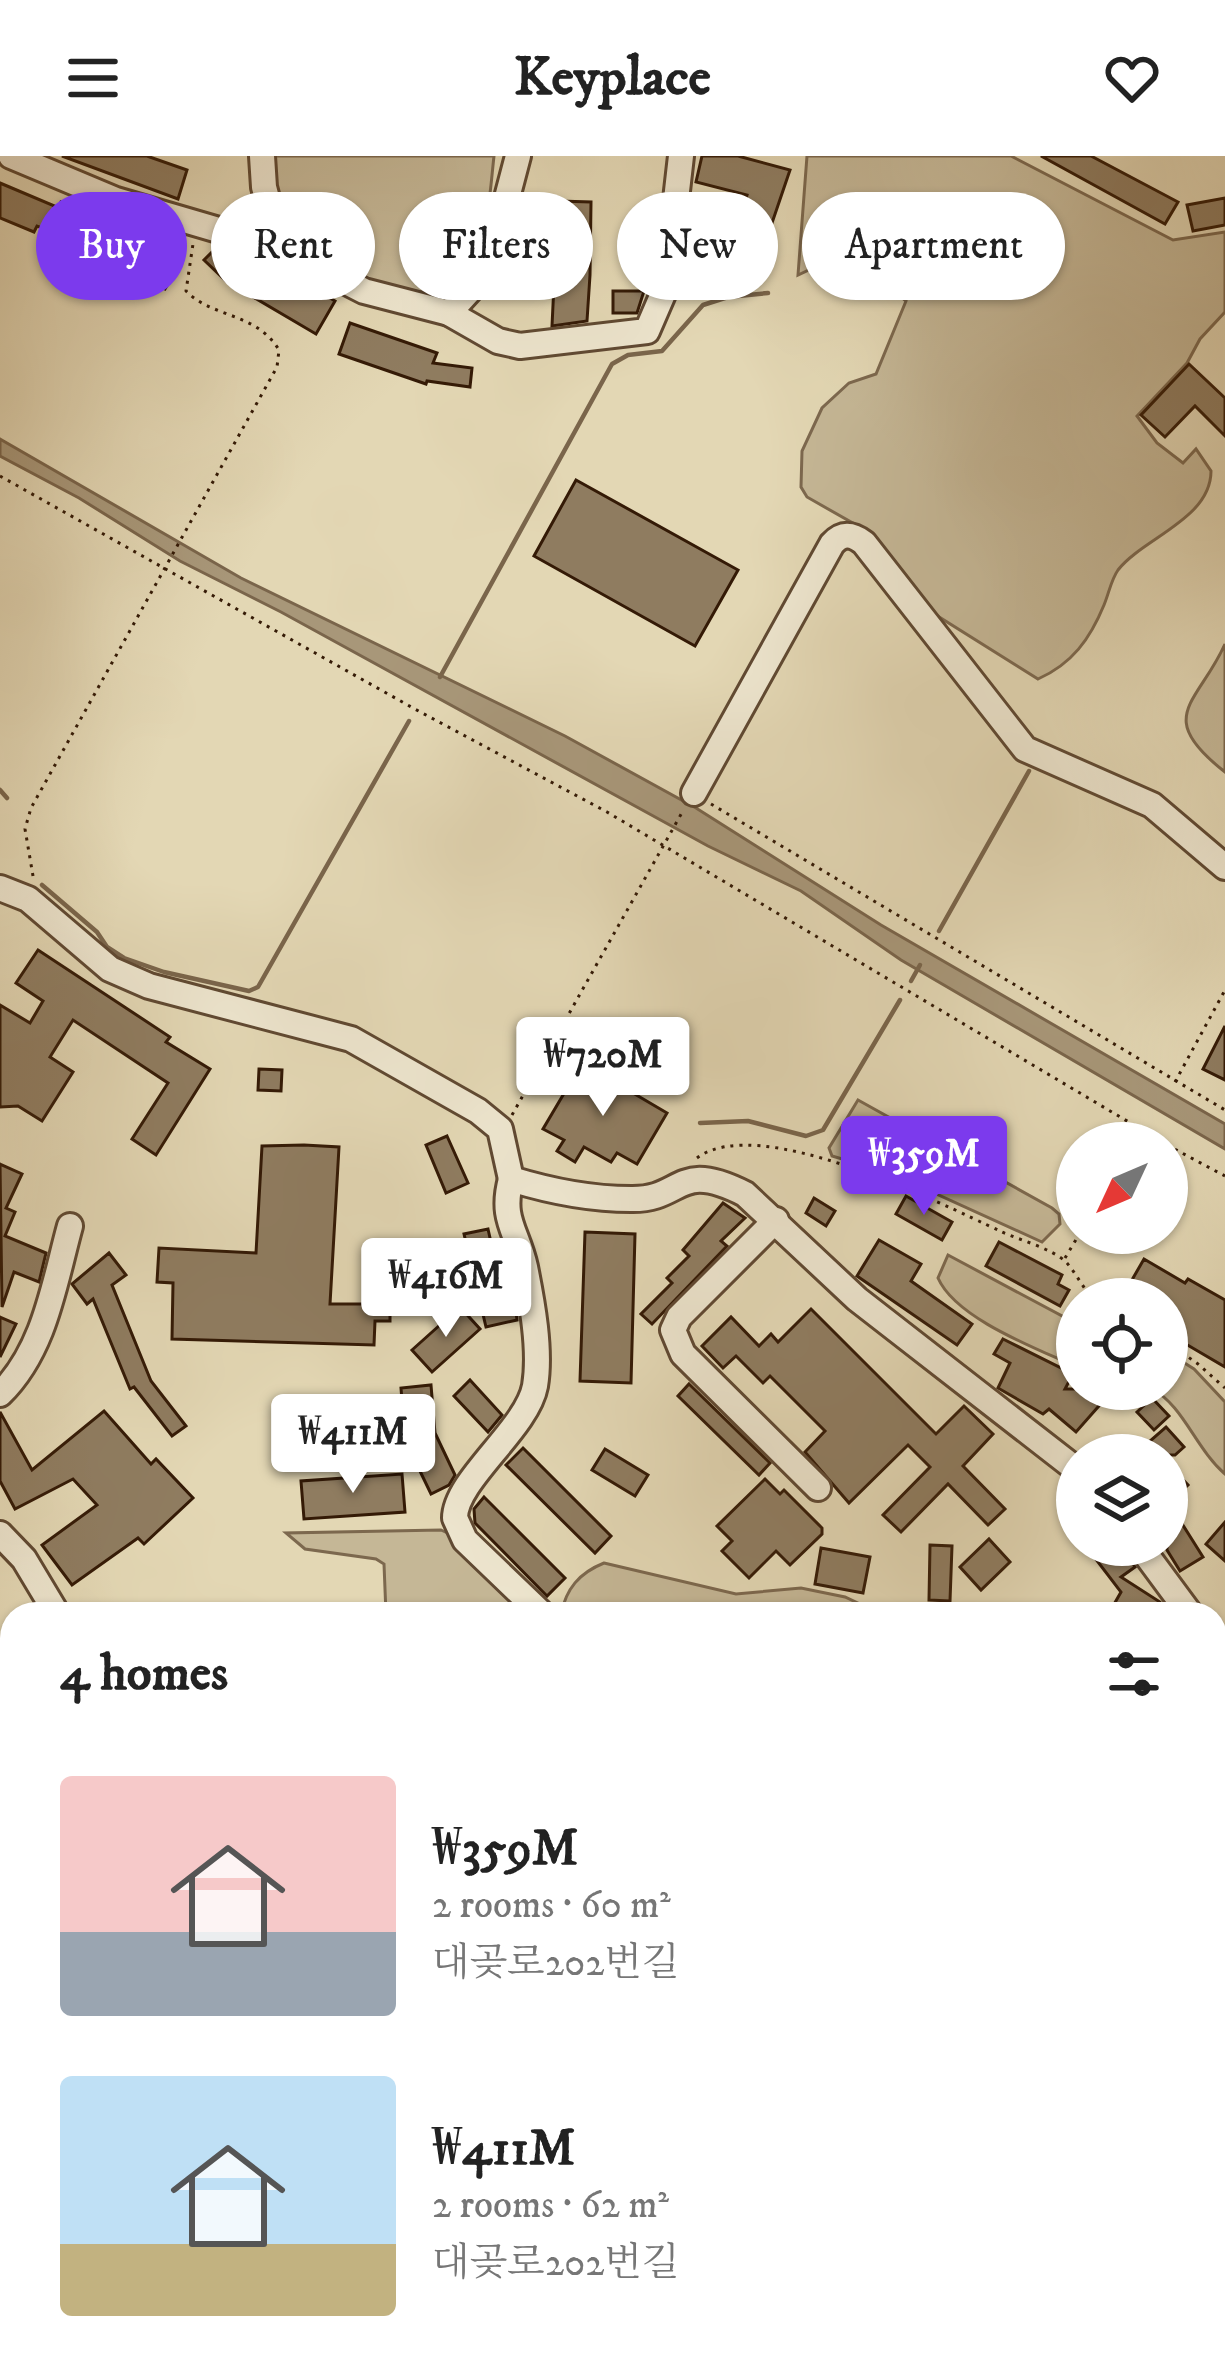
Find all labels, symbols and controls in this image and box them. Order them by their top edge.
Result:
icon: menu [60,45,126,111]
text: Keyplace [514,45,711,112]
icon: heart [1099,45,1165,111]
chip: Buy [36,192,187,300]
chip: Rent [211,192,375,300]
chip: Filters [399,192,593,300]
chip: New [617,192,778,300]
chip: Apartment [802,192,1065,300]
pin: ₩720M [519,1017,687,1119]
text: ₩720M [543,1031,663,1080]
pin: ₩359M [840,1116,1008,1218]
north arrow [1056,1122,1188,1254]
map controls [1056,1122,1188,1566]
text: ₩359M [868,1130,980,1179]
pin: ₩416M [362,1238,530,1340]
text: ₩416M [388,1252,504,1301]
button: locate [1056,1278,1188,1410]
pin: ₩411M [269,1394,437,1496]
text: ₩411M [298,1408,408,1457]
button: layers [1056,1434,1188,1566]
icon: filters [1101,1641,1167,1707]
text: 4 homes [60,1642,228,1706]
text: ₩359M [432,1817,578,1881]
icon: home [156,1824,300,1968]
text: 2 rooms · 60 m² [432,1881,671,1930]
text: 대곶로202번길 [432,1939,680,1988]
text: ₩411M [432,2117,575,2181]
icon: home [156,2124,300,2268]
text: 2 rooms · 62 m² [432,2181,669,2230]
text: 대곶로202번길 [432,2239,680,2288]

